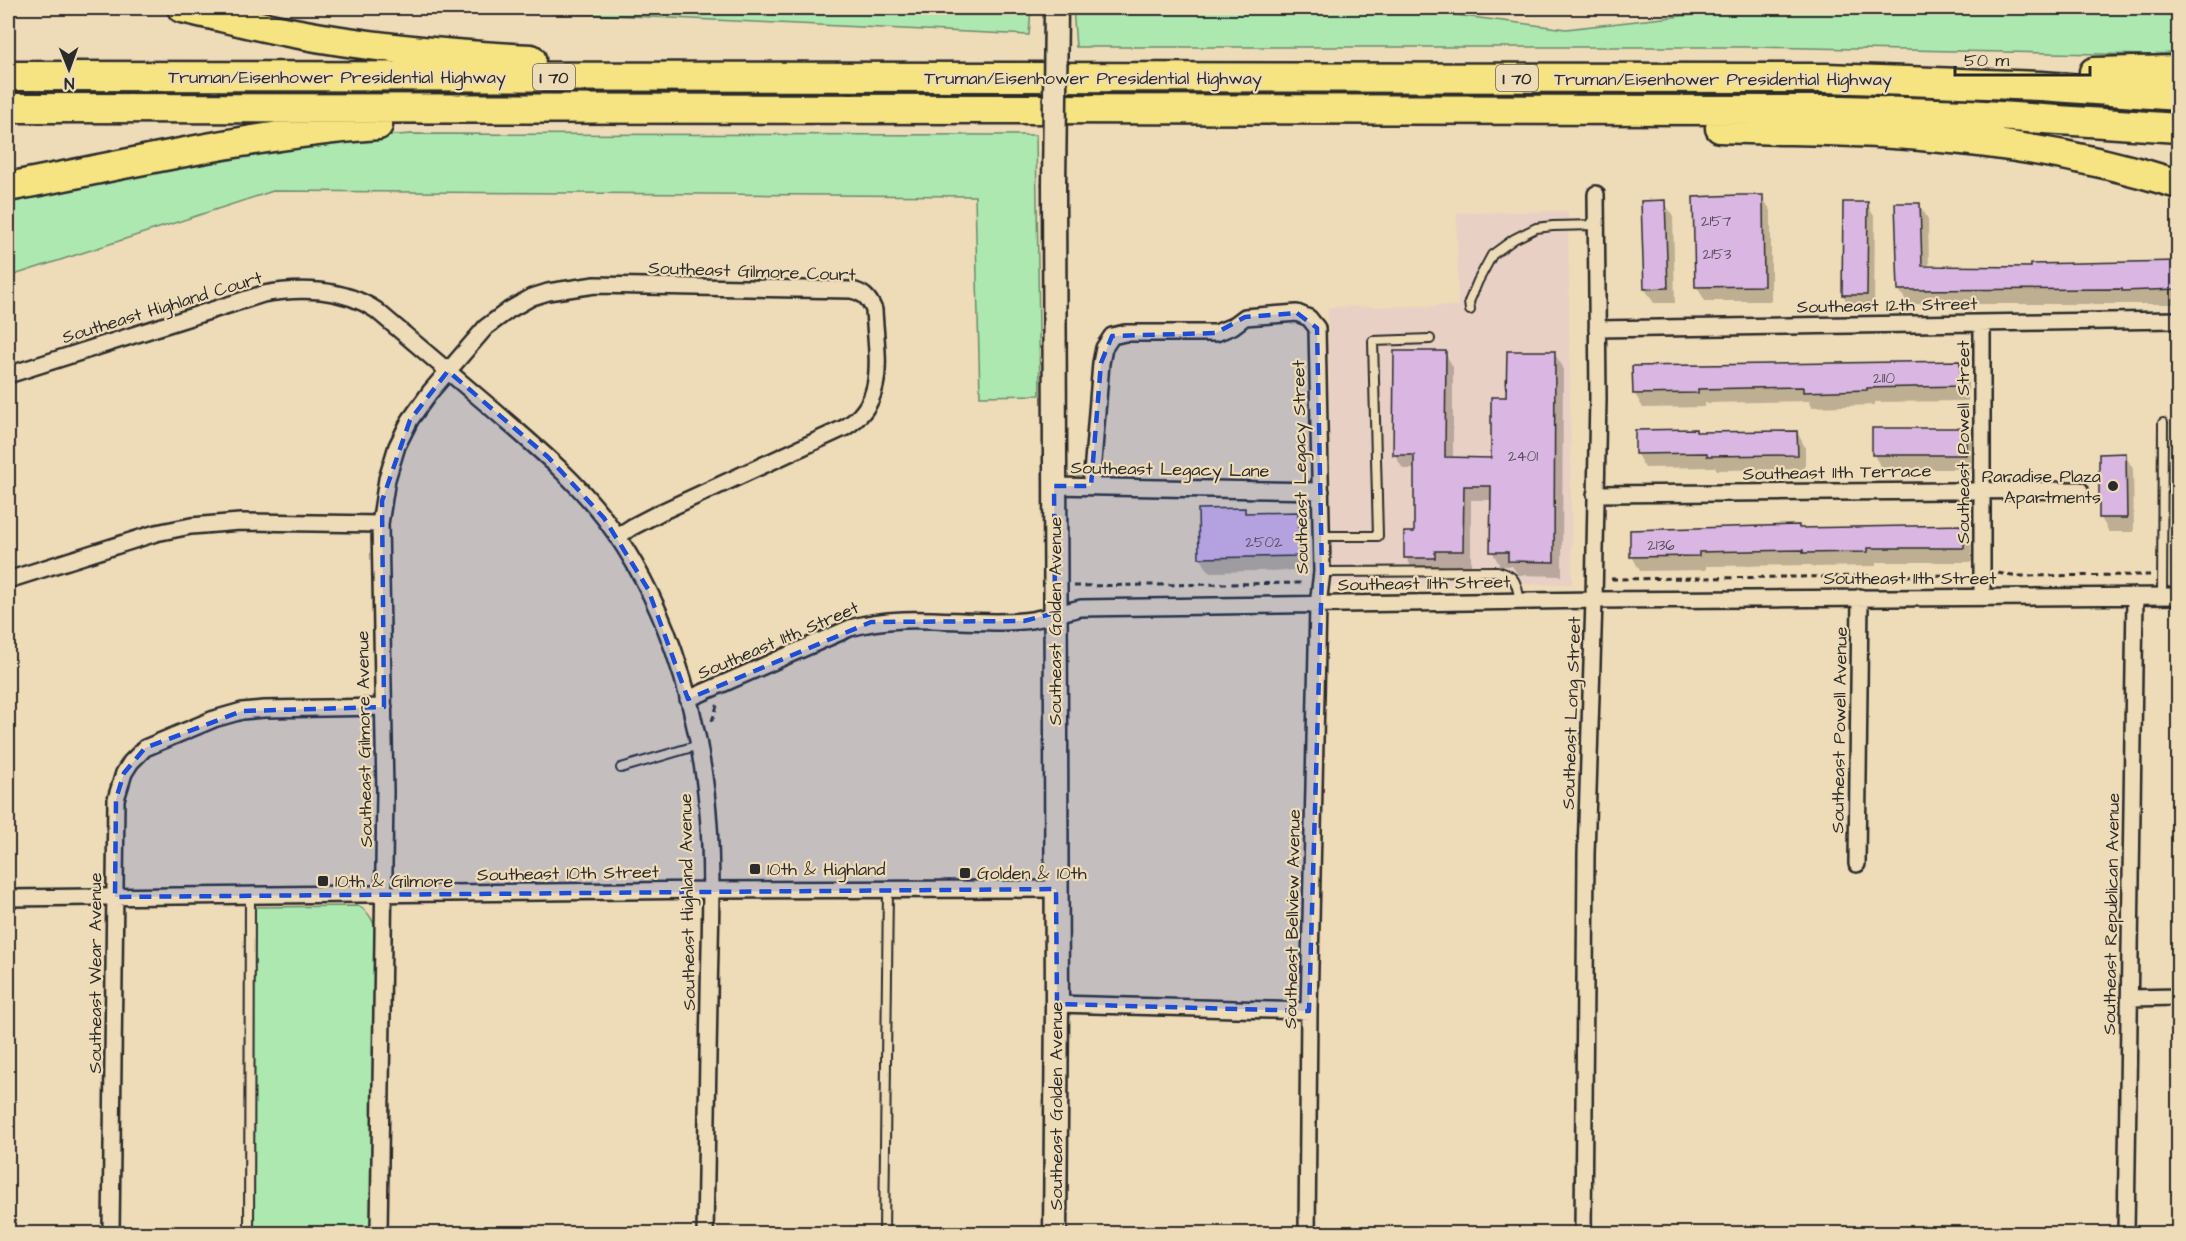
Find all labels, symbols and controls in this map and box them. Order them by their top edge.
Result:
north arrow [39,39,99,99]
scale bar [1955,39,2090,77]
text: 50 m [1964,48,2009,73]
road number: I 70 [533,64,575,90]
street label: Truman/Eisenhower Presidential Highway [168,65,506,91]
road number: I 70 [1496,65,1538,91]
street label: Truman/Eisenhower Presidential Highway [924,66,1262,92]
street label: Truman/Eisenhower Presidential Highway [1554,67,1892,93]
text: N [64,72,74,94]
house number: 2157 [1701,211,1731,232]
house number: 2153 [1703,244,1732,265]
street label: Southeast Gilmore Court [648,255,857,288]
street label: Southeast Highland Court [59,265,266,351]
street label: Southeast 12th Street [1796,291,1978,320]
street label: Southeast Powell Street [1951,339,1976,544]
street label: Southeast Legacy Street [1286,359,1316,574]
house number: 2110 [1873,368,1895,389]
house number: 2401 [1508,446,1538,467]
street label: Southeast Legacy Lane [1070,455,1270,485]
street label: Southeast 11th Terrace [1743,458,1932,487]
place label: Paradise Plaza Apartments [1982,464,2101,510]
marker: Paradise Plaza Apartments [2106,479,2120,493]
street label: Southeast Golden Avenue [1043,516,1068,725]
house number: 2502 [1245,532,1283,553]
house number: 2136 [1647,535,1675,556]
street label: Southeast 11th Street [1824,566,1997,591]
street label: Southeast 11th Street [1337,569,1511,598]
street label: Southeast 11th Street [694,595,863,686]
street label: Southeast Long Street [1556,615,1588,810]
street label: Southeast Powell Avenue [1825,626,1854,834]
street label: Southeast Gilmore Avenue [350,630,379,848]
street label: Southeast Highland Avenue [673,793,703,1011]
street label: Southeast Republican Avenue [2097,793,2126,1035]
street label: Southeast Bellview Avenue [1278,809,1307,1029]
place label: 10th & Highland [767,857,885,883]
street label: Southeast 10th Street [477,859,660,888]
place label: Golden & 10th [977,861,1087,886]
marker: 10th & Highland [748,862,762,876]
marker: Golden & 10th [958,866,972,880]
place label: 10th & Gilmore [335,869,453,894]
street label: Southeast Wear Avenue [83,872,108,1073]
marker: 10th & Gilmore [316,874,330,888]
street label: Southeast Golden Avenue [1044,1001,1069,1210]

